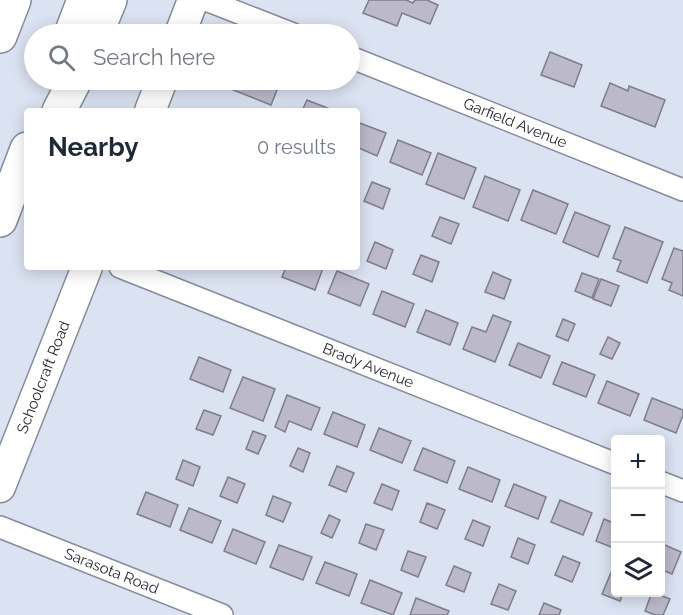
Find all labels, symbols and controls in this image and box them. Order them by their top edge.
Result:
search box [24,24,360,90]
icon: search [45,41,78,74]
text: Search here [93,44,215,70]
street label: Garfield Avenue [461,94,570,152]
text: Nearby [48,132,138,162]
text: 0 results [257,135,336,159]
street label: Schoolcraft Road [13,318,74,436]
street label: Brady Avenue [320,339,417,392]
map controls [611,435,665,597]
button: + [611,435,665,489]
button: − [611,489,665,543]
button: layers [611,543,665,597]
street label: Sarasota Road [62,544,161,598]

